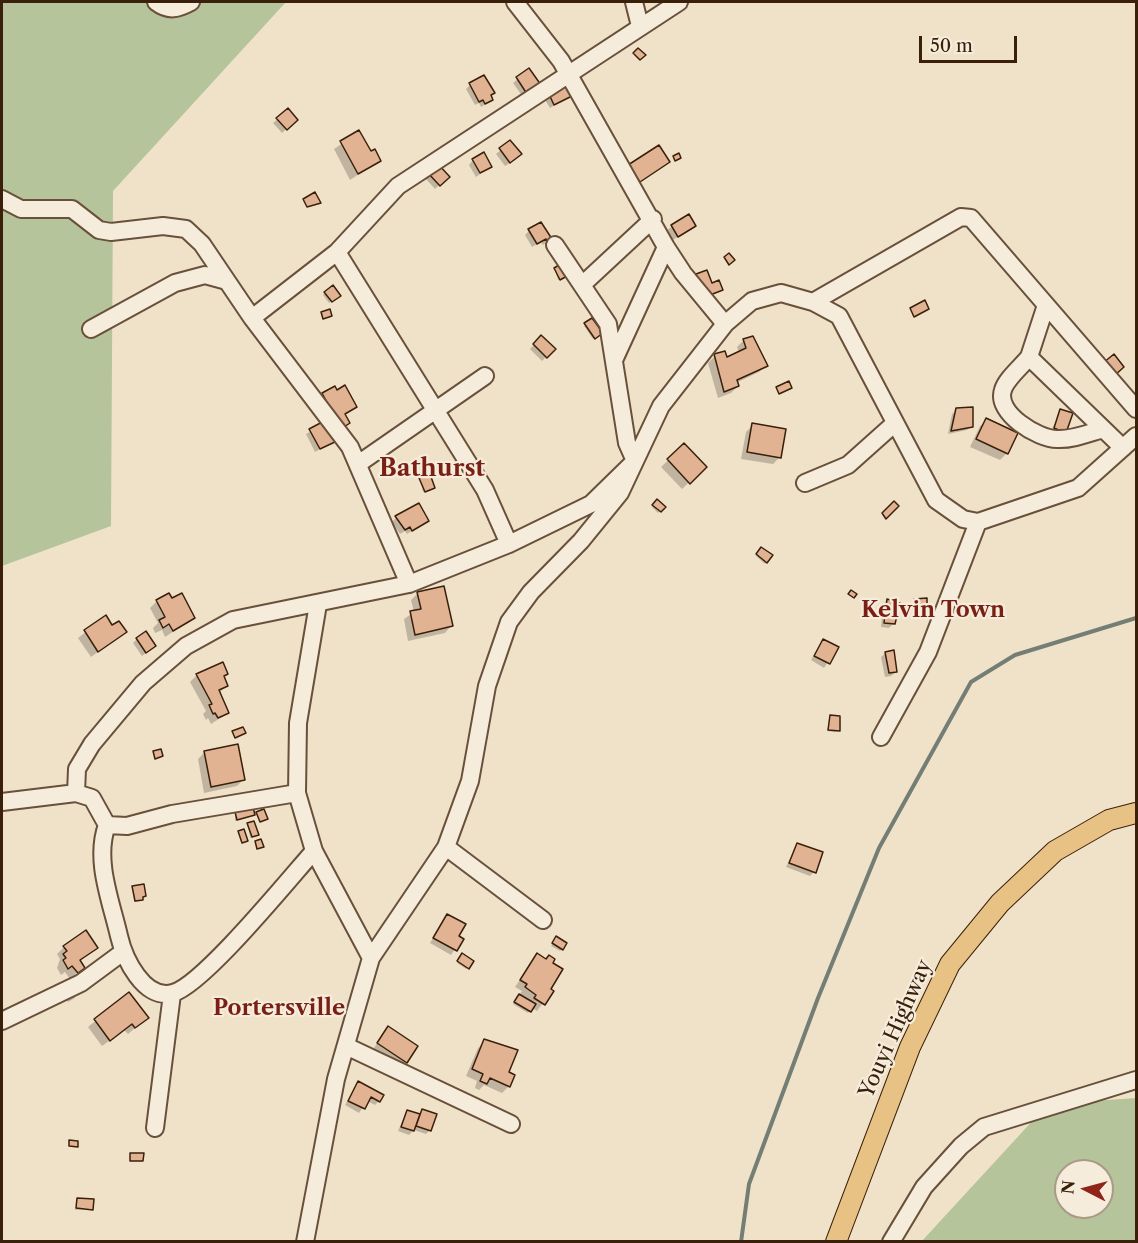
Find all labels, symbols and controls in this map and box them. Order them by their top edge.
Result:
scale bar [922,24,1020,62]
text: 50 m [930,35,973,57]
district label: Bathurst [379,455,485,483]
district label: Kelvin Town [861,598,1005,624]
street label: Youyi Highway [854,956,938,1102]
district label: Portersville [213,996,345,1022]
north arrow [1054,1159,1114,1219]
text: N [1057,1179,1079,1195]

